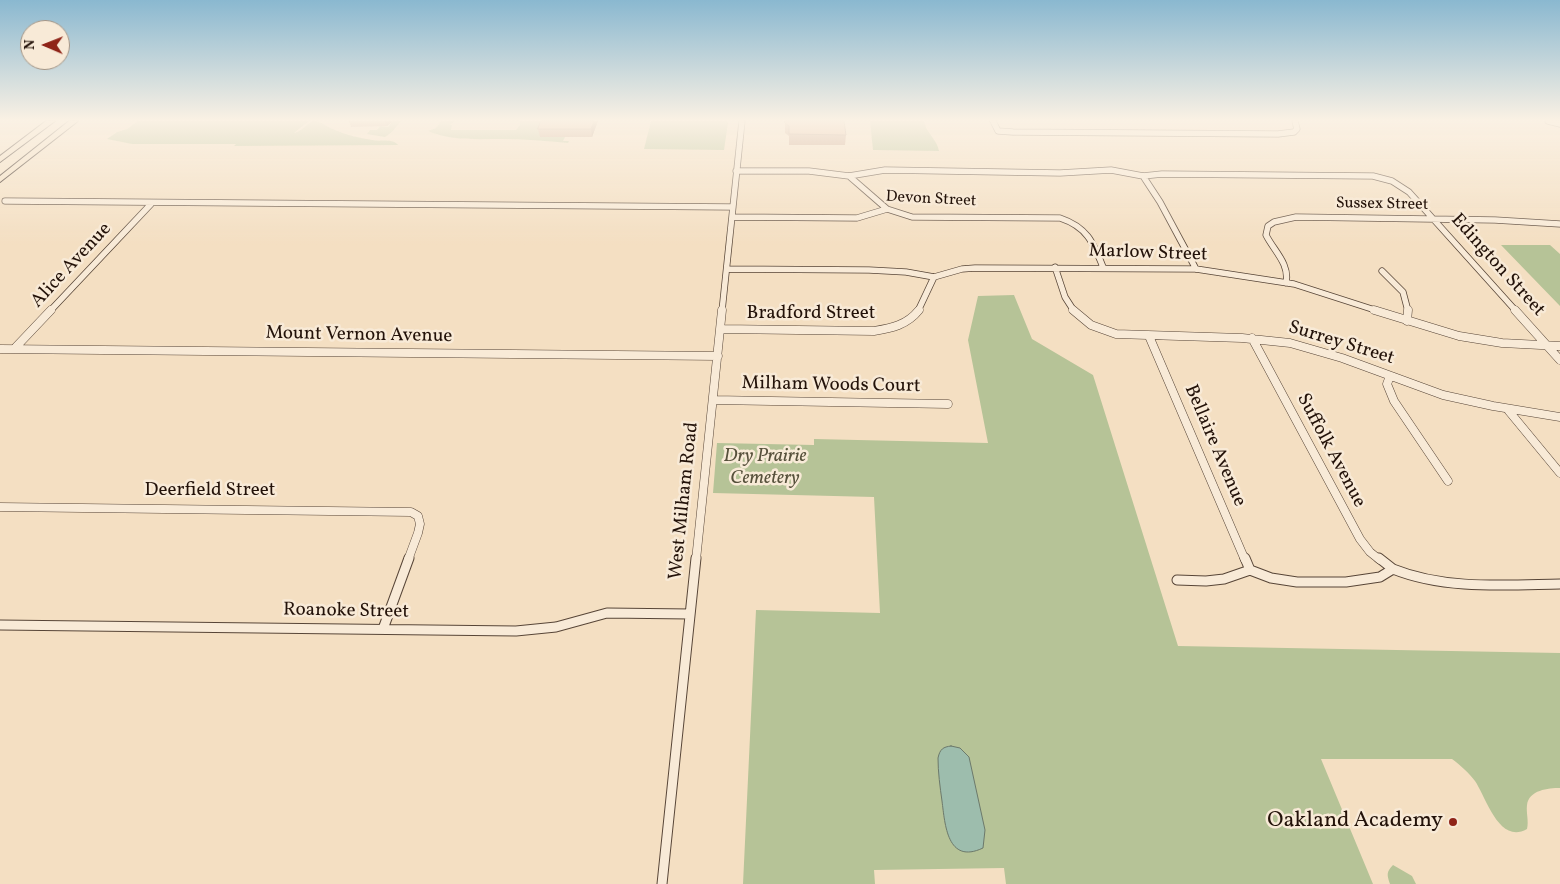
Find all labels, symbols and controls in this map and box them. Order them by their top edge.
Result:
north arrow [20,20,70,70]
text: N [21,40,40,50]
street label: Devon Street [885,188,977,212]
street label: Sussex Street [1336,195,1428,215]
street label: Edington Street [1445,210,1549,322]
street label: Alice Avenue [27,219,117,313]
street label: Marlow Street [1088,241,1208,267]
street label: Bradford Street [747,304,875,326]
street label: Surrey Street [1285,317,1397,371]
street label: Mount Vernon Avenue [265,323,453,349]
street label: Milham Woods Court [741,373,921,399]
street label: Bellaire Avenue [1178,382,1250,510]
street label: Suffolk Avenue [1290,390,1370,512]
street label: West Milham Road [665,421,705,581]
park label: Dry Prairie Cemetery [724,447,806,491]
street label: Deerfield Street [145,481,275,503]
street label: Roanoke Street [283,600,409,624]
place label: Oakland Academy [1267,809,1443,835]
marker: Oakland Academy [1447,816,1459,828]

